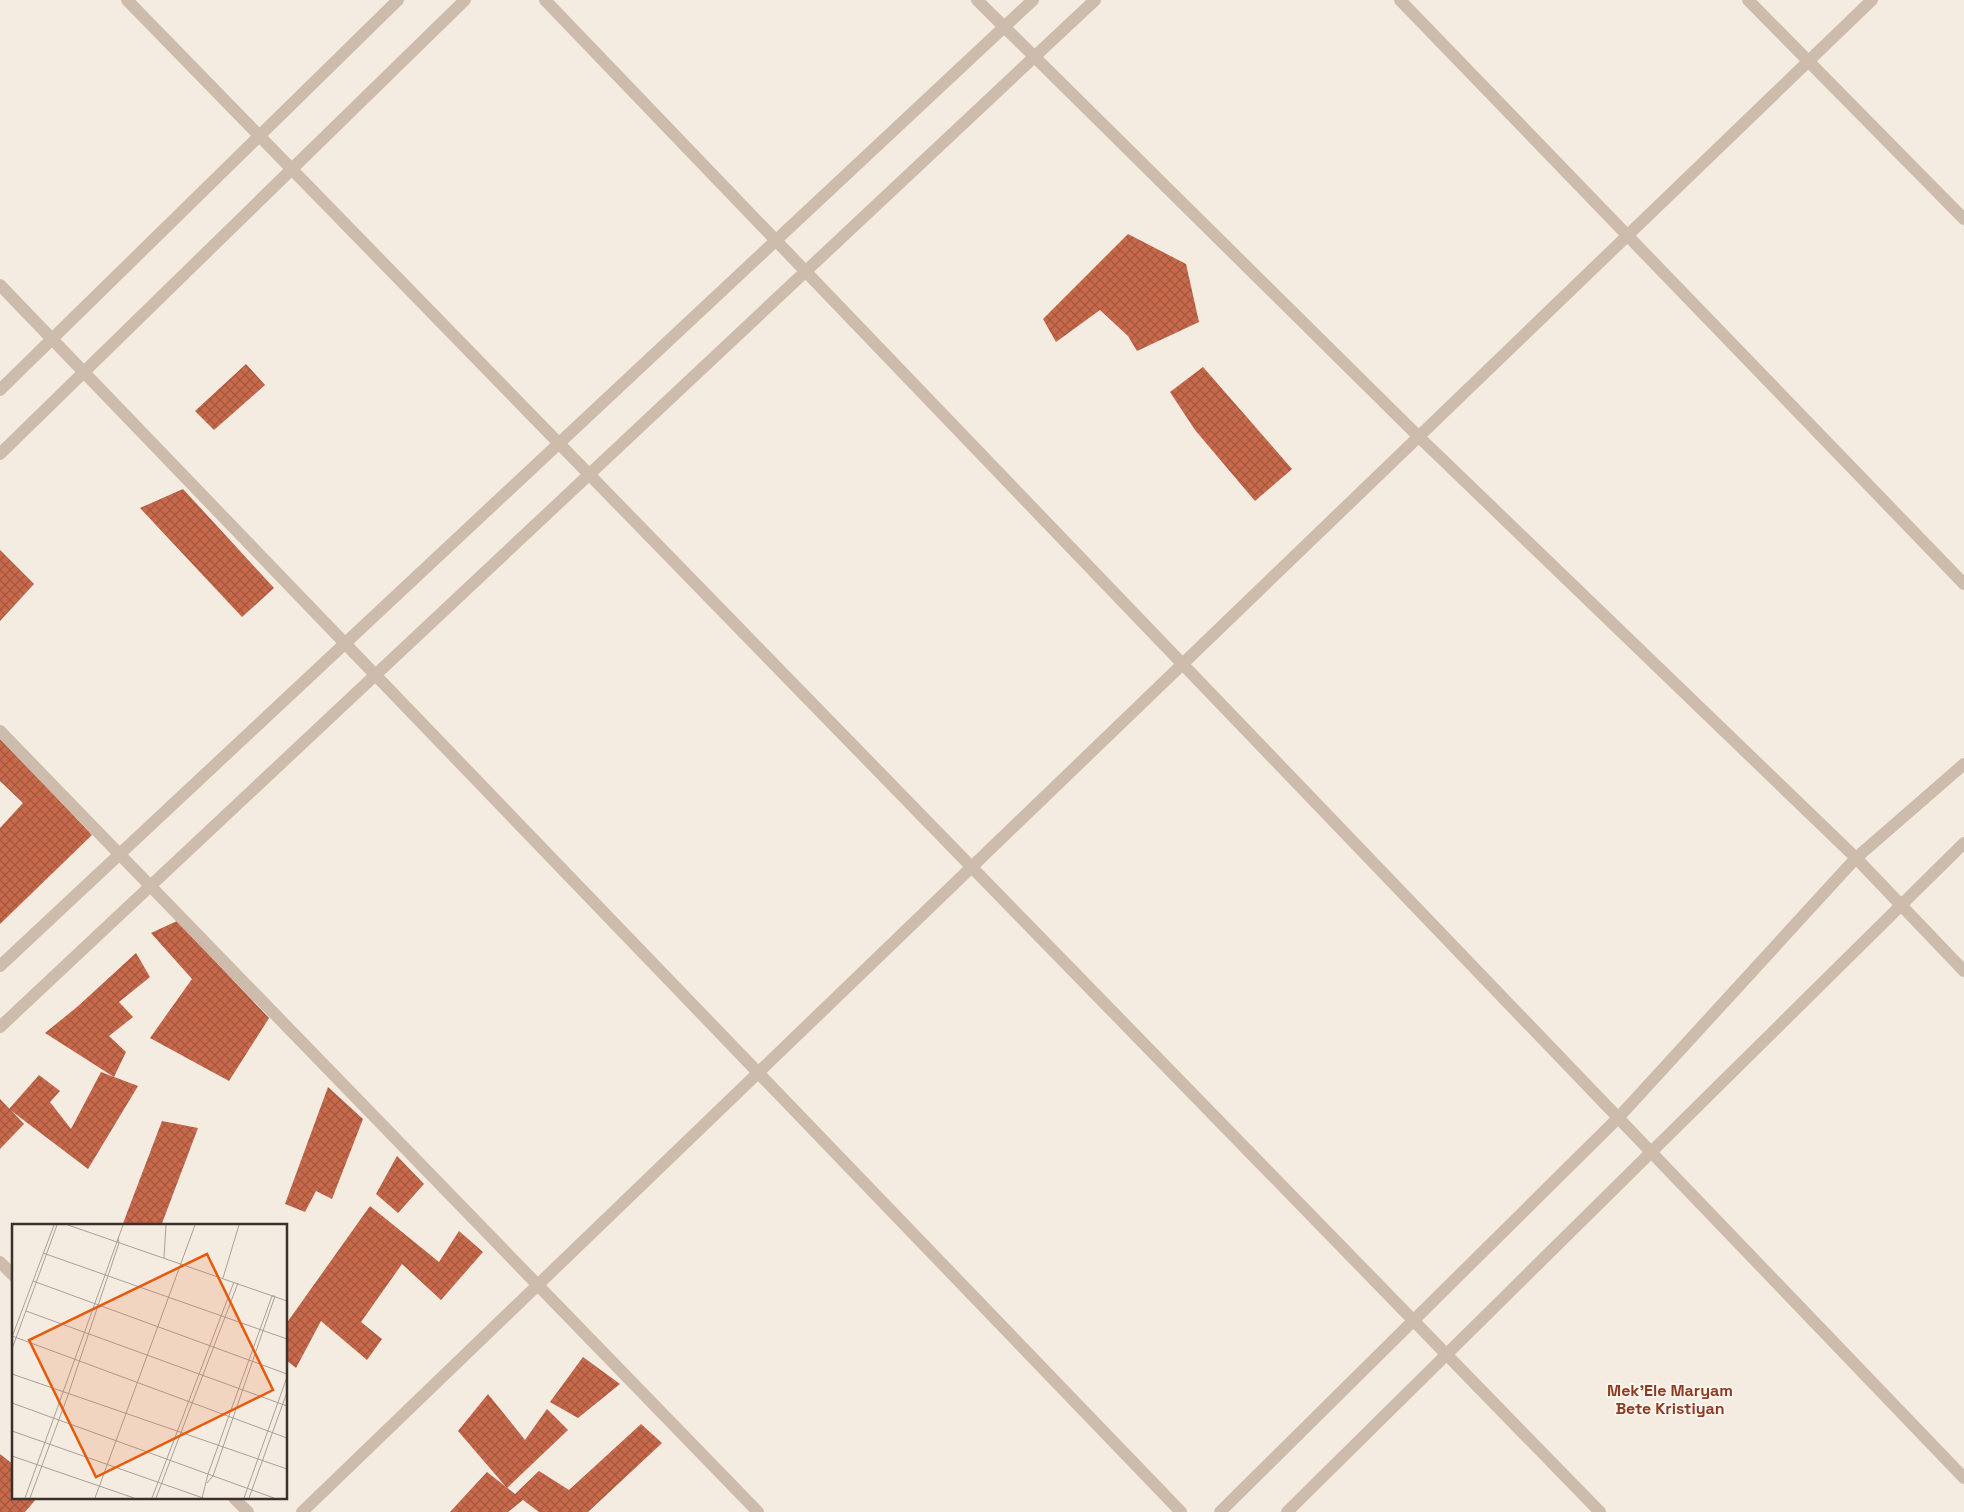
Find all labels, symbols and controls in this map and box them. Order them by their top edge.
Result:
inset map [12,1224,288,1500]
district label: Mek'Ele Maryam Bete Kristiyan [1607,1380,1733,1419]

